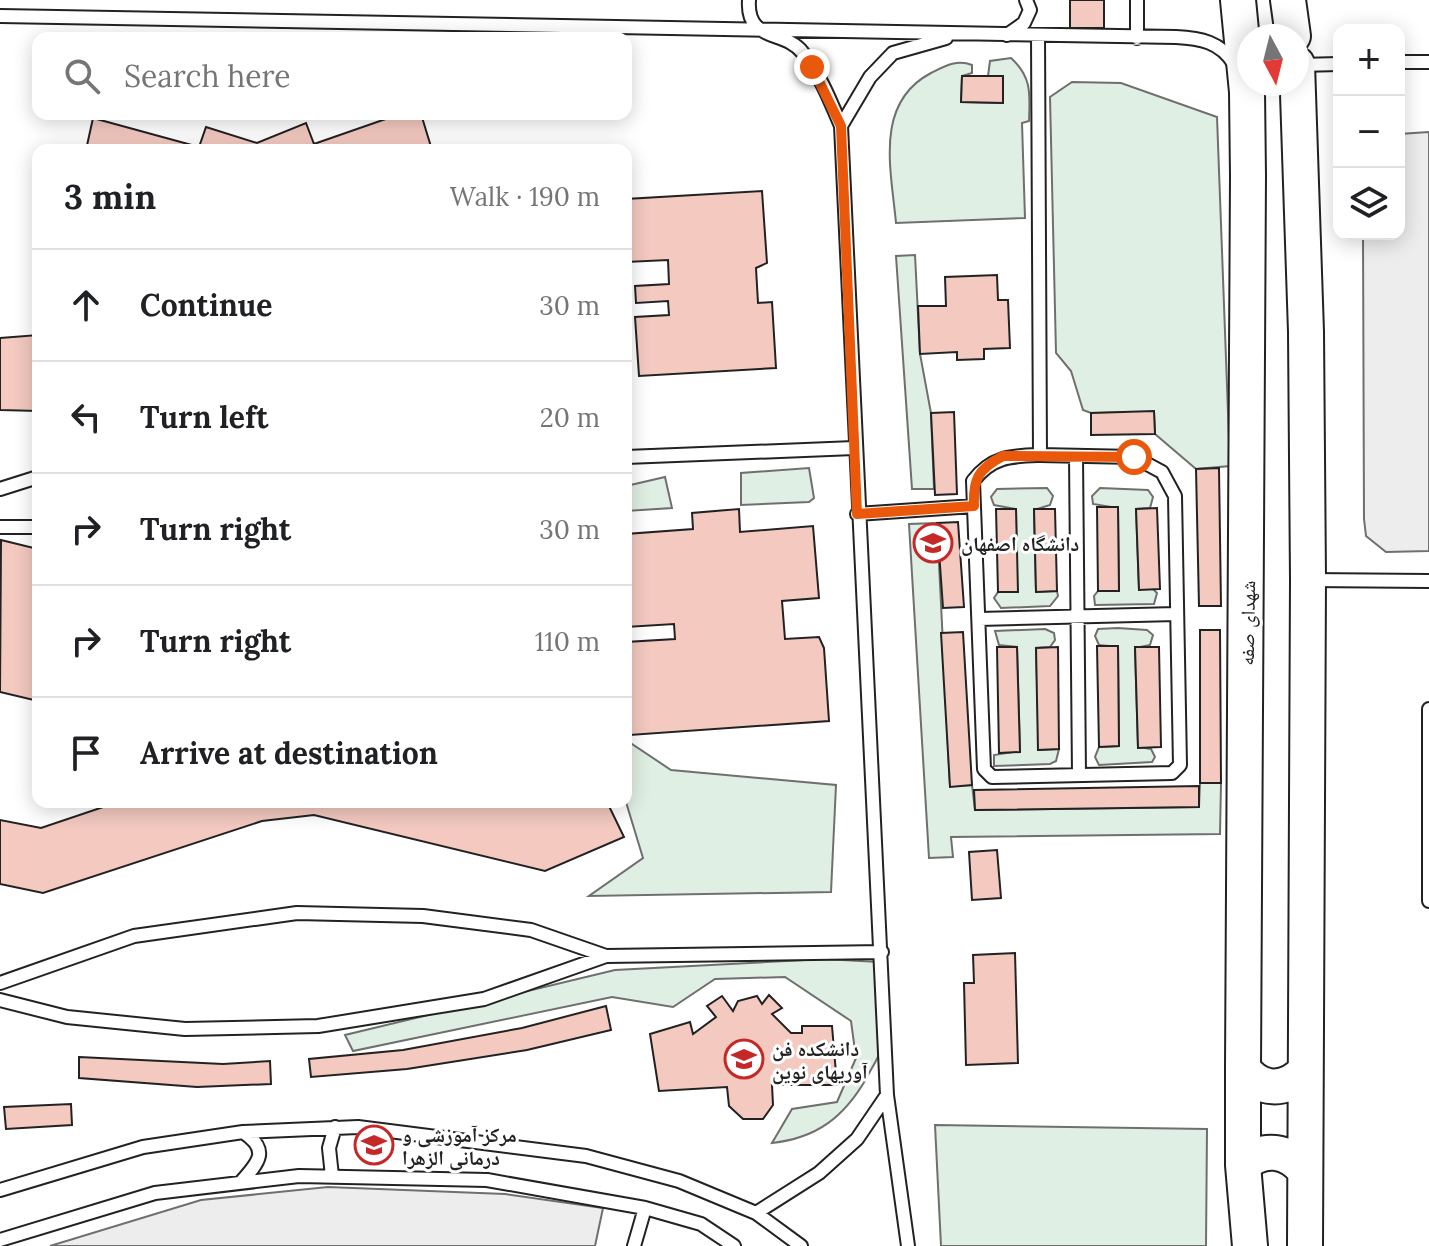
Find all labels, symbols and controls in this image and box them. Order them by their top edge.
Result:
north arrow [1237,24,1309,96]
map controls [1333,24,1405,240]
button: + [1333,24,1405,96]
search box [32,32,632,120]
route end [794,49,830,85]
icon: search [60,54,104,98]
text: Search here [124,57,291,95]
button: − [1333,96,1405,168]
button: layers [1333,168,1405,240]
text: 3 min [64,175,156,218]
text: Walk · 190 m [450,180,600,213]
icon: ahead [64,283,108,327]
text: Continue [140,286,272,324]
text: 30 m [539,289,600,322]
icon: left [64,395,108,439]
text: Turn left [140,398,268,436]
text: 20 m [540,401,600,434]
route start [1116,439,1152,475]
icon: right [64,507,108,551]
text: Turn right [140,510,291,548]
text: 30 m [539,513,600,546]
school or university icon: دانشگاه اصفهان [912,522,954,564]
place label: دانشگاه اصفهان [961,531,1079,556]
street label: شهدای صفه [1234,580,1260,666]
icon: right [64,619,108,663]
text: Turn right [140,622,291,660]
text: 110 m [535,625,600,658]
icon: arrive [64,731,108,775]
text: Arrive at destination [140,734,438,772]
place label: دانشکده فن آوریهای نوین [772,1036,868,1085]
school or university icon: دانشکده فن آوریهای نوین [723,1038,765,1080]
place label: مرکز آموزشی و درمانی الزهرا [402,1122,517,1171]
school or university icon: مرکز آموزشی و درمانی الزهرا [353,1124,395,1166]

